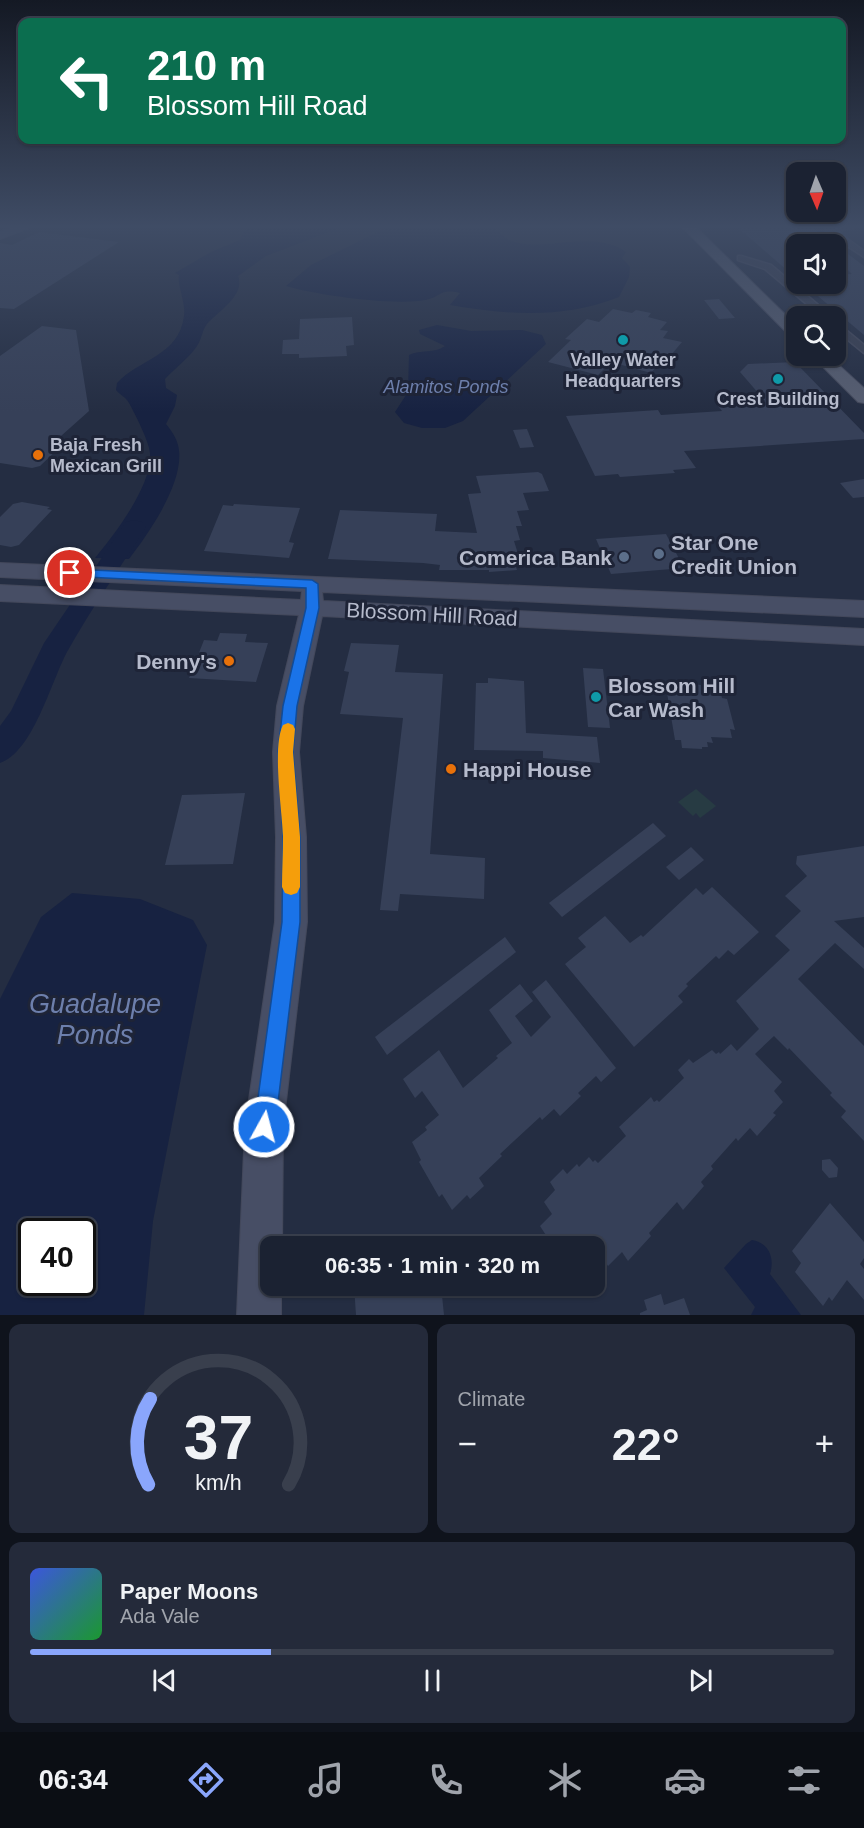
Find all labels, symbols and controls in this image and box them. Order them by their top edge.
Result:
icon: left [48,42,126,120]
text: 210 m [147,42,266,89]
text: Blossom Hill Road [147,91,368,121]
north arrow [786,162,846,222]
map controls [786,162,846,366]
button: sound [786,234,846,294]
button: search [786,306,846,366]
marker: Valley Water Headquarters [616,333,630,347]
place label: Valley Water Headquarters [565,350,681,391]
marker: Crest Building [771,372,785,386]
water label: Alamitos Ponds [382,377,509,397]
place label: Crest Building [716,389,840,409]
place label: Baja Fresh Mexican Grill [50,435,162,476]
marker: Baja Fresh Mexican Grill [31,448,45,462]
place label: Star One Credit Union [671,531,797,578]
place label: Comerica Bank [459,546,612,569]
pin [44,547,95,598]
marker: Star One Credit Union [652,547,666,561]
marker: Comerica Bank [617,550,631,564]
icon: arrive [53,556,86,589]
street label: Blossom Hill Road [346,598,518,630]
place label: Denny's [136,650,217,673]
marker: Denny's [222,654,236,668]
place label: Blossom Hill Car Wash [608,674,735,721]
marker: Blossom Hill Car Wash [589,690,603,704]
place label: Happi House [463,758,591,781]
marker: Happi House [444,762,458,776]
water label: Guadalupe Ponds [29,989,161,1050]
position arrow [232,1095,296,1159]
speed limit sign: 40 [18,1218,96,1296]
text: 06:35 · 1 min · 320 m [325,1253,540,1278]
text: Climate [458,1388,525,1410]
text: 37 [184,1403,253,1472]
text: 22° [612,1419,680,1470]
text: − [458,1425,477,1462]
text: + [815,1425,834,1462]
text: km/h [195,1472,241,1496]
text: Paper Moons [120,1579,258,1604]
text: Ada Vale [120,1605,200,1627]
icon: previous [148,1664,181,1697]
icon: pause [416,1664,449,1697]
icon: next [684,1664,717,1697]
icon: directions [185,1759,227,1801]
icon: music [305,1759,347,1801]
icon: phone [425,1759,467,1801]
icon: climate [544,1759,586,1801]
icon: car [664,1759,706,1801]
icon: filters [783,1759,825,1801]
text: 06:34 [39,1765,108,1795]

